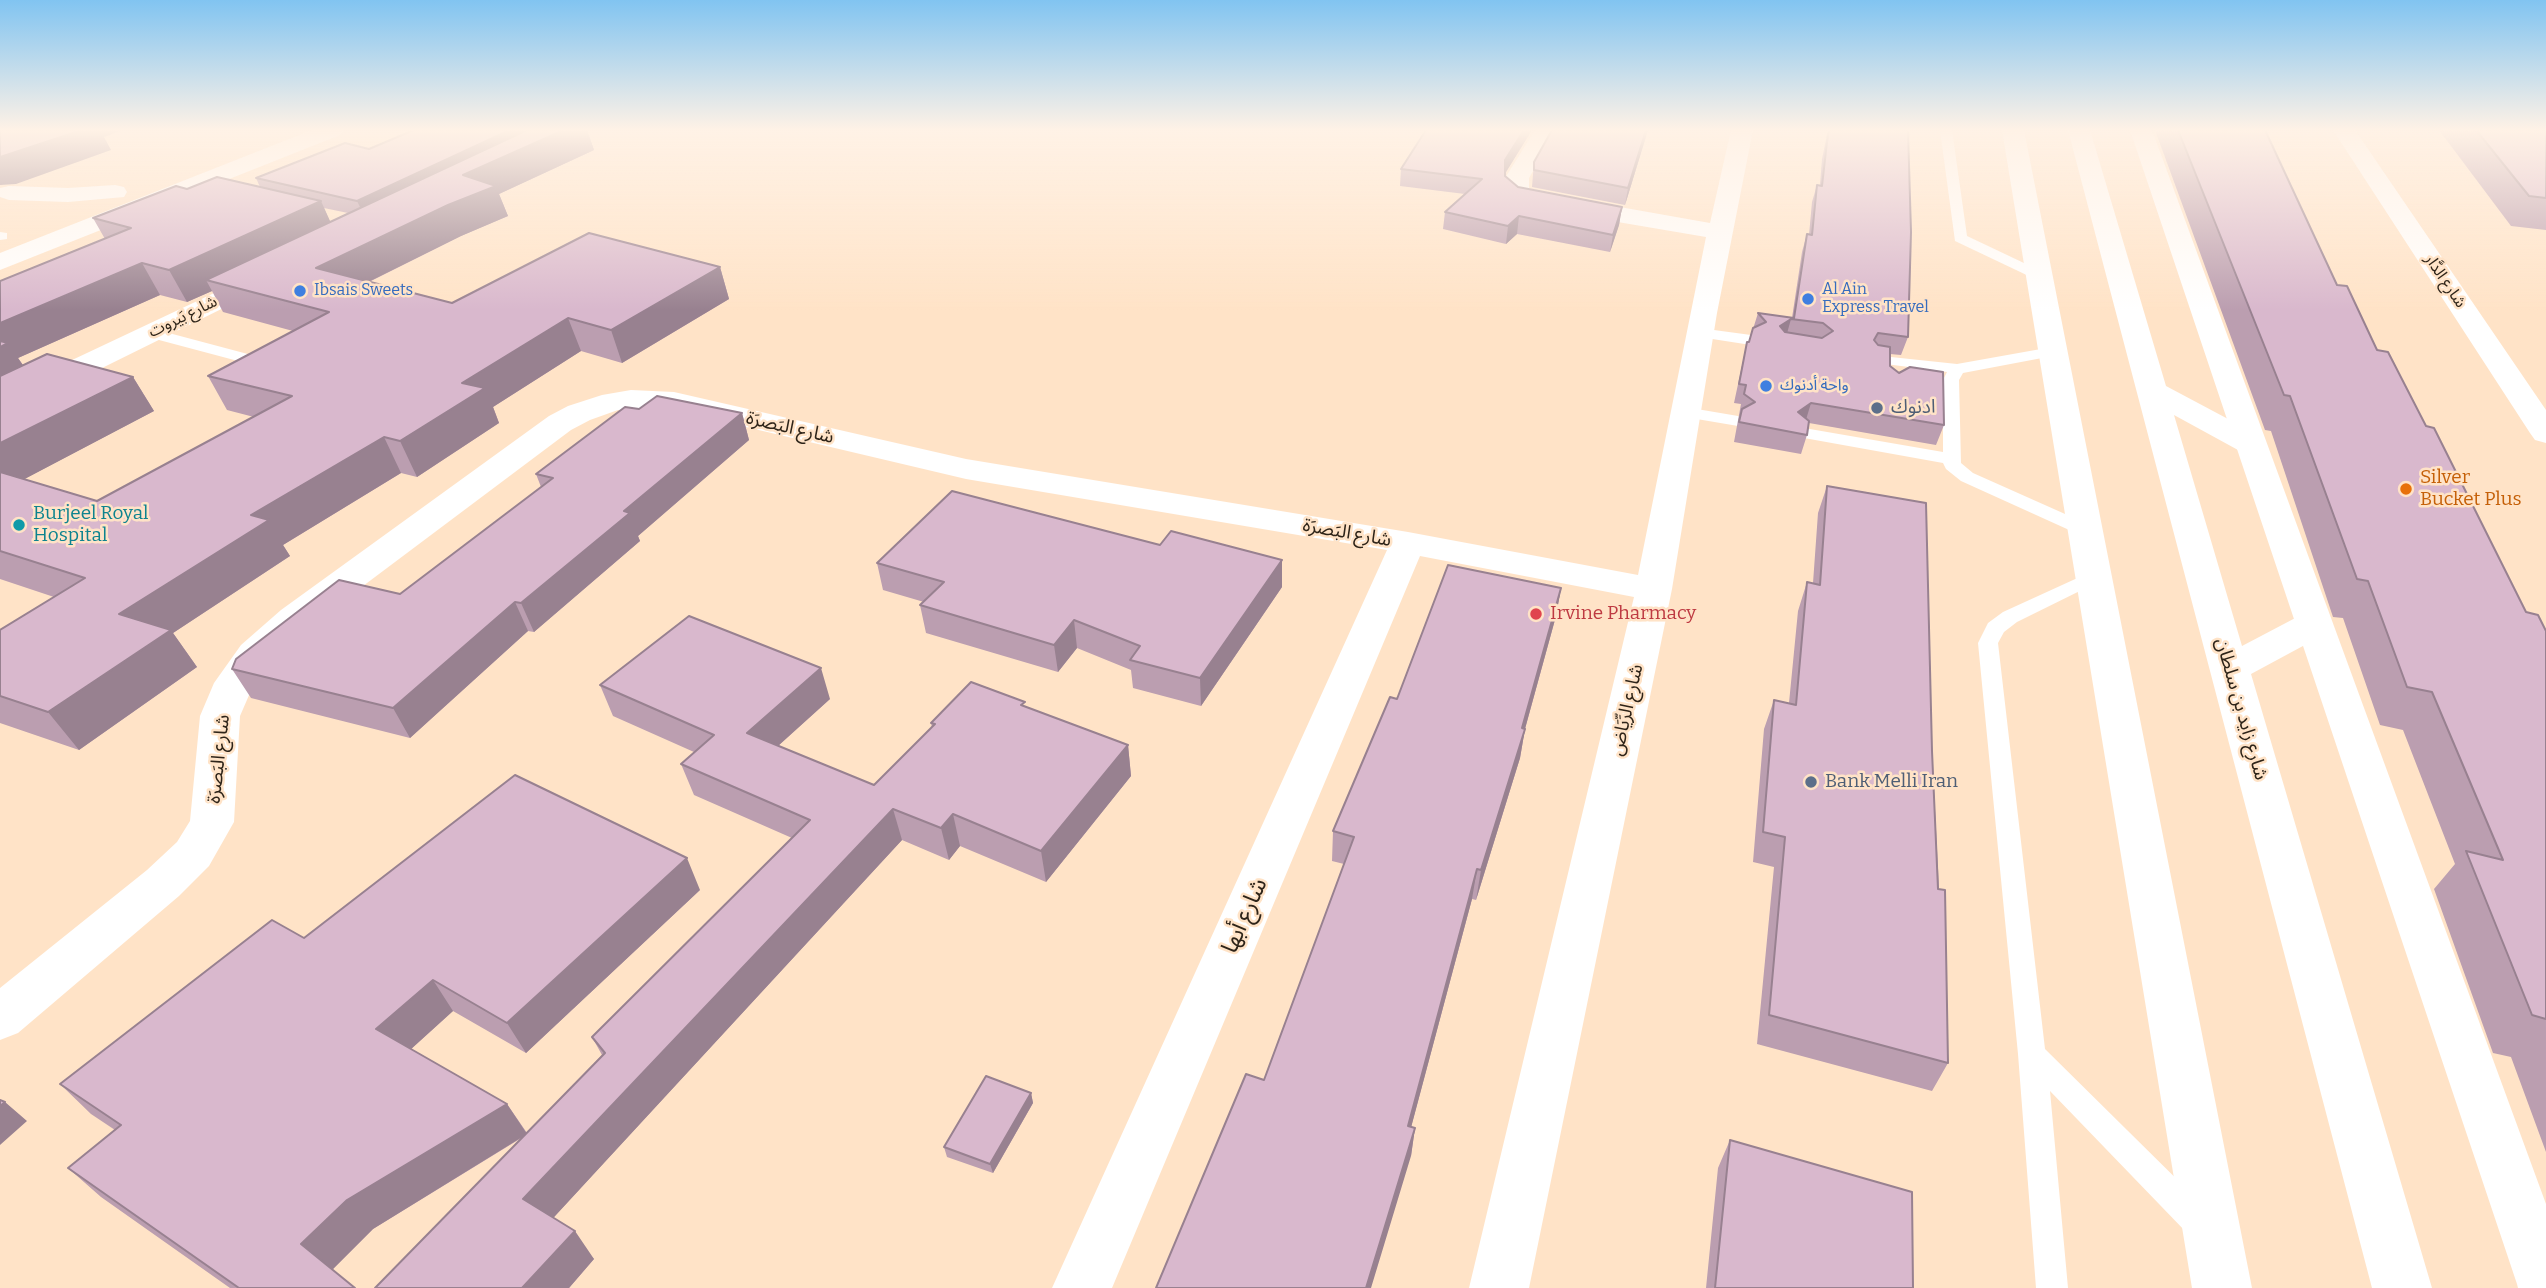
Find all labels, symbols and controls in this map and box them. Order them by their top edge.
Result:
street label: شارع الدَّار [2420,251,2470,311]
place label: Al Ain Express Travel [1822,280,1929,318]
place label: Ibsais Sweets [314,281,413,301]
marker: Ibsais Sweets [292,283,308,299]
marker: Al Ain Express Travel [1800,291,1816,307]
street label: شارع بَيروت [146,292,220,342]
place label: واحة أدنوك [1780,376,1849,396]
marker: واحة أدنوك [1758,378,1774,394]
place label: ادنوك [1891,397,1935,419]
marker: ادنوك [1869,400,1885,416]
street label: شارع البَصرَة [744,407,836,449]
place label: Silver Bucket Plus [2420,467,2522,511]
marker: Silver Bucket Plus [2398,481,2414,497]
place label: Burjeel Royal Hospital [33,503,149,547]
street label: شارع البَصرَة [1301,514,1393,552]
marker: Burjeel Royal Hospital [11,517,27,533]
place label: Irvine Pharmacy [1550,603,1696,625]
marker: Irvine Pharmacy [1528,606,1544,622]
street label: شارع زايد بن سلطان [2210,635,2272,783]
street label: شارع الرِّيَاض [1605,662,1649,758]
street label: شارع البَصرَة [203,713,235,805]
place label: Bank Melli Iran [1825,771,1958,793]
marker: Bank Melli Iran [1803,774,1819,790]
street label: شارع أبها [1216,874,1274,958]

